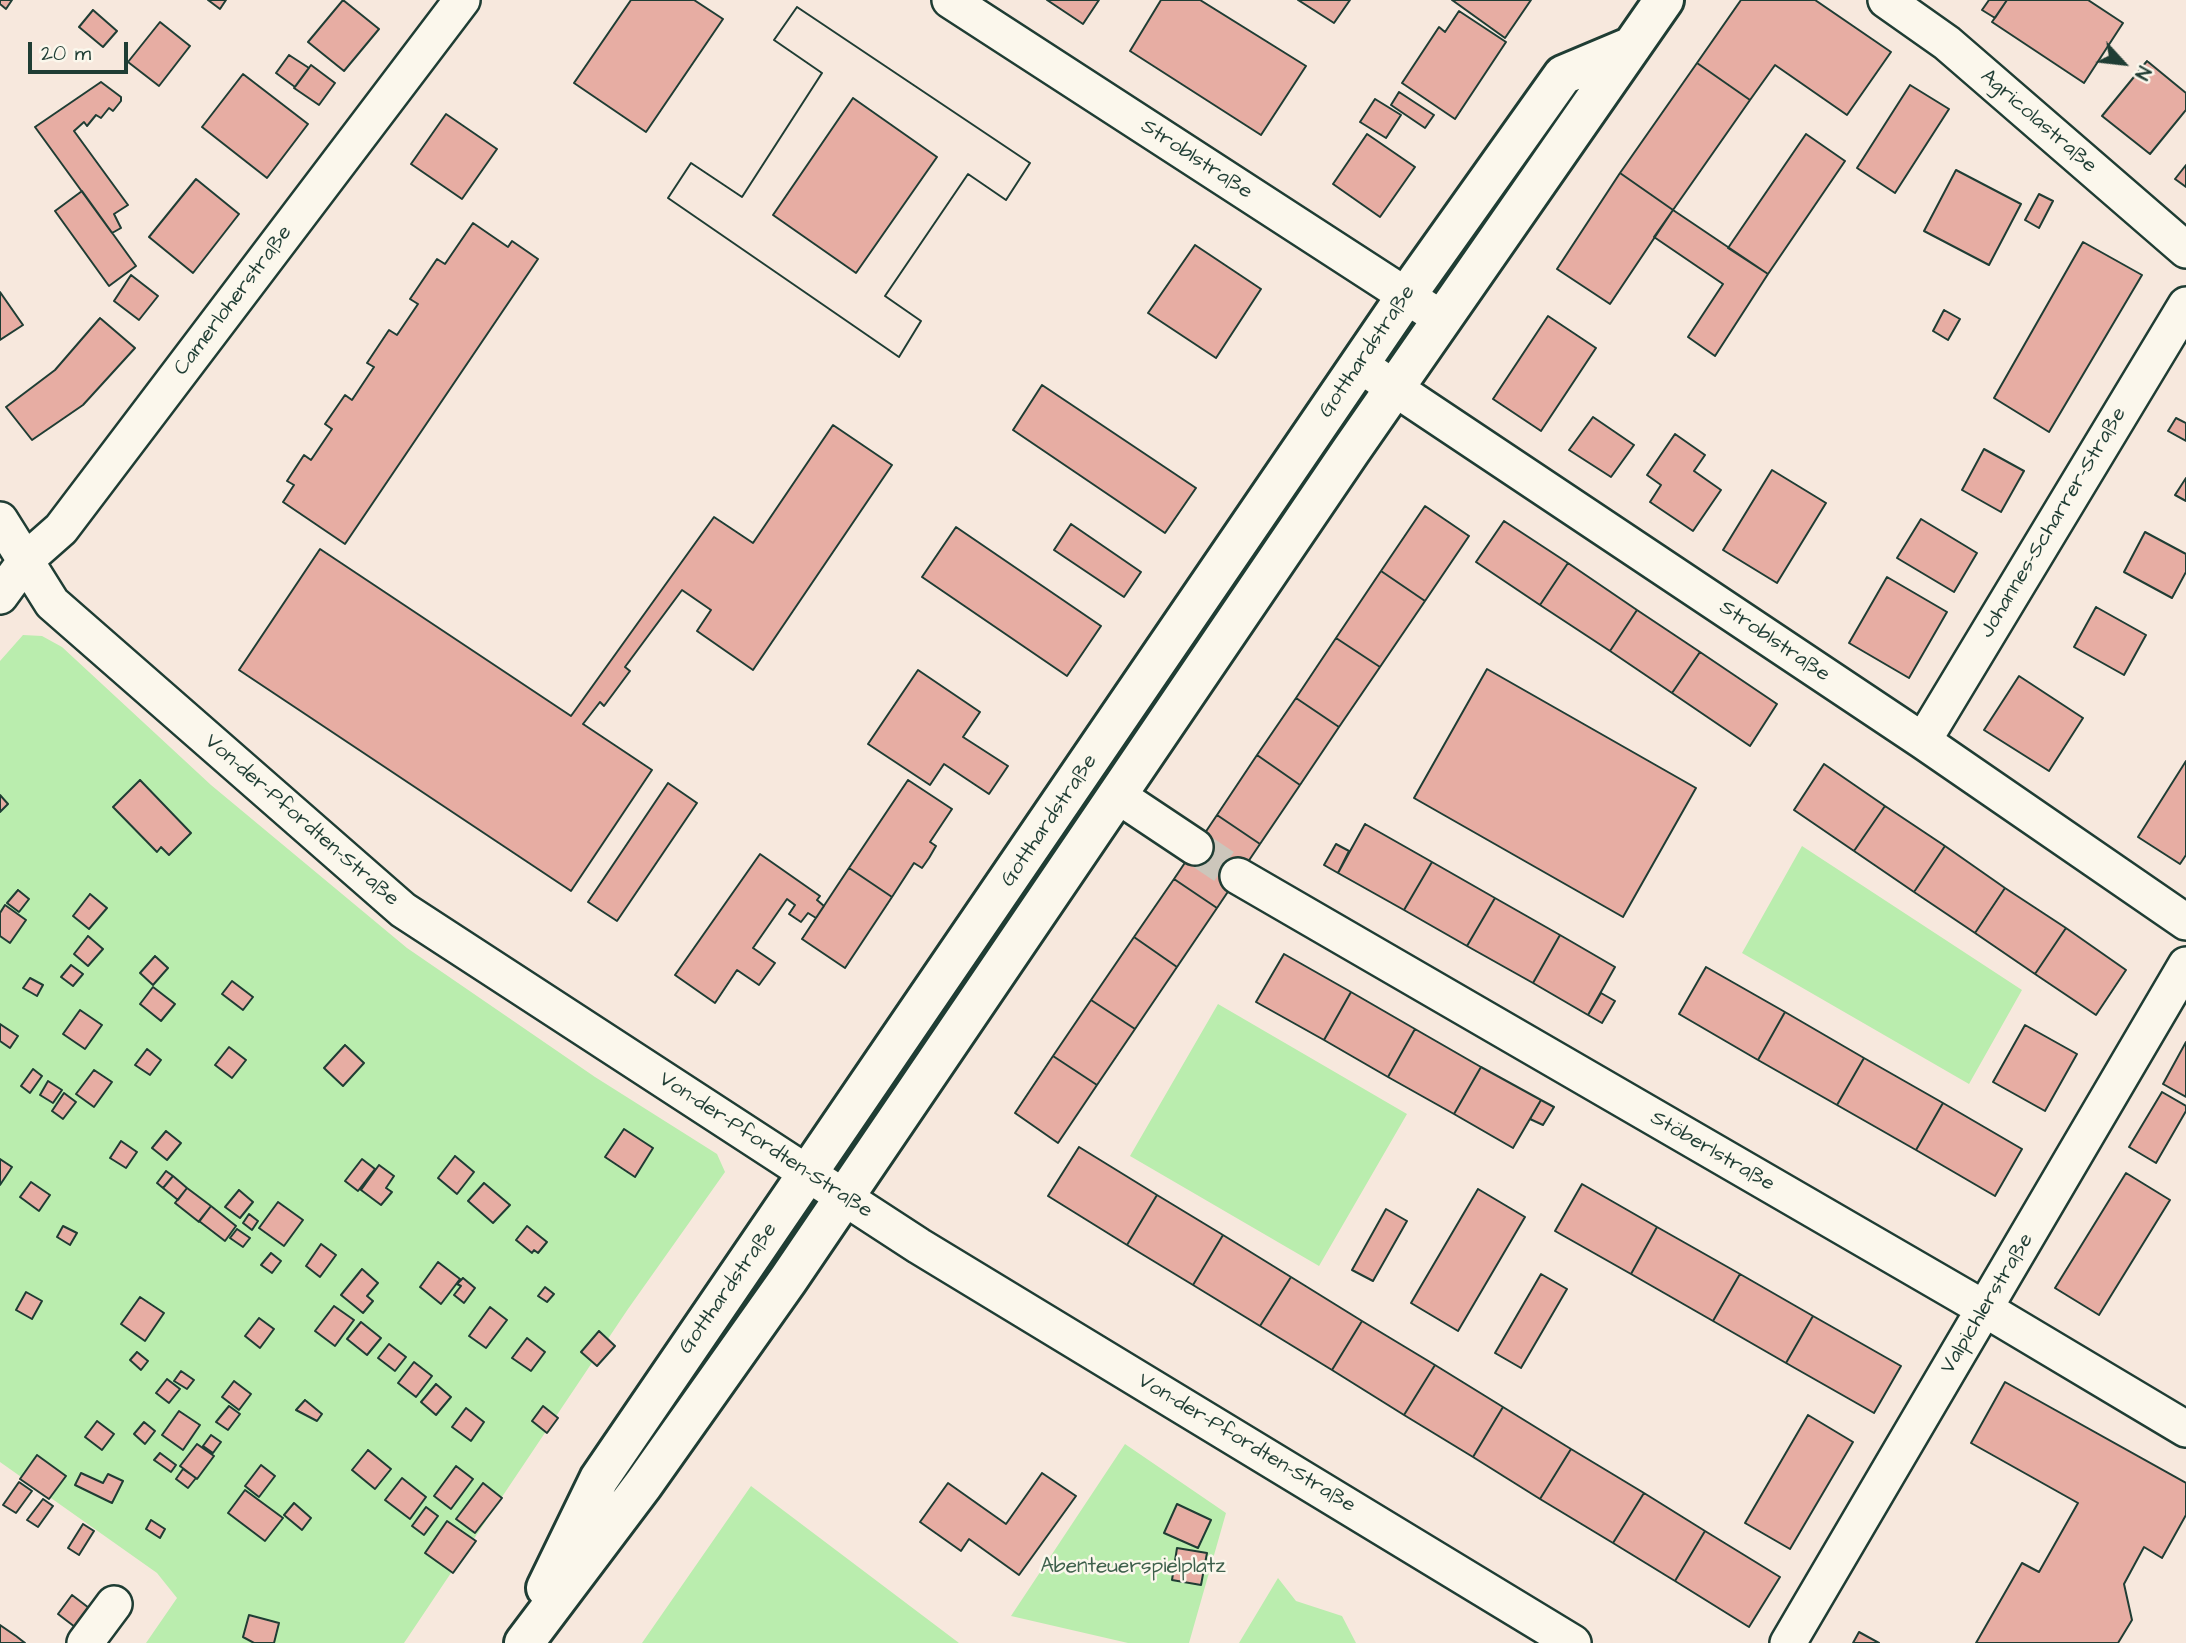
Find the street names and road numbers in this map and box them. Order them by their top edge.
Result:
street label: Agricolastraße [1975,65,2101,179]
street label: Stroblstraße [1135,115,1257,205]
street label: Camerloherstraße [170,221,298,381]
street label: Gotthardstraße [1314,281,1422,423]
street label: Johannes-Scharrer-Straße [1975,403,2133,643]
street label: Stroblstraße [1714,596,1834,688]
street label: Von-der-Pfordten-Straße [199,730,403,912]
street label: Gotthardstraße [996,750,1104,892]
street label: Von-der-Pfordten-Straße [653,1067,877,1225]
street label: Stöberlstraße [1645,1106,1779,1198]
street label: Gotthardstraße [674,1219,784,1359]
street label: Valpichlerstraße [1936,1229,2040,1379]
street label: Von-der-Pfordten-Straße [1133,1369,1359,1519]

